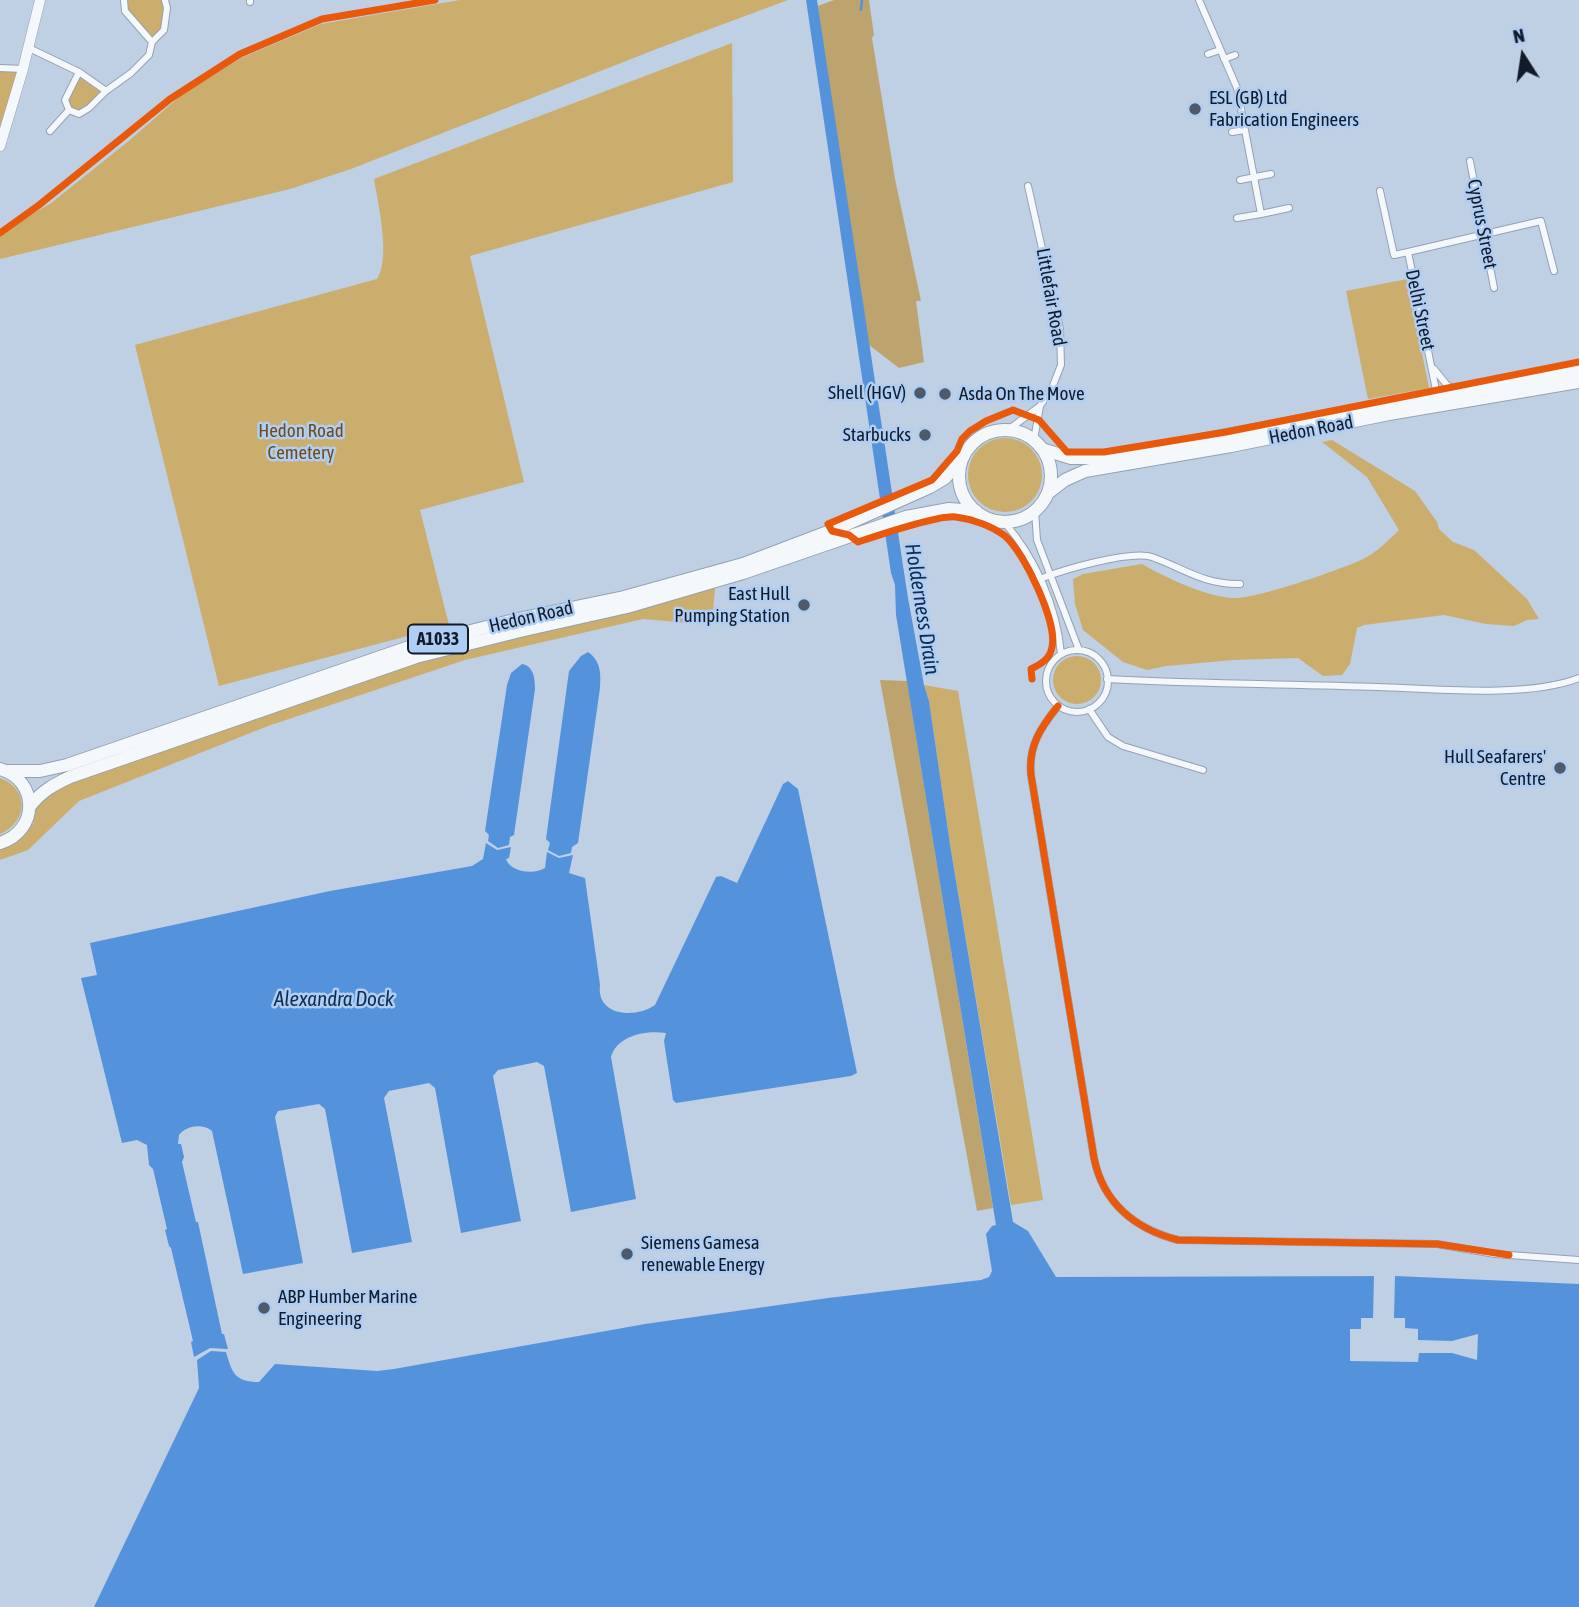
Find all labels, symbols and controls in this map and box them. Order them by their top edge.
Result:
north arrow [1488,21,1558,91]
text: N [1511,24,1526,47]
place label: ESL (GB) Ltd Fabrication Engineers [1209,87,1359,131]
marker: ESL (GB) Ltd Fabrication Engineers [1187,101,1203,117]
street label: Cyprus Street [1462,177,1502,271]
street label: Littlefair Road [1031,246,1071,348]
street label: Delhi Street [1400,267,1440,353]
place label: Shell (HGV) [828,382,906,404]
place label: Asda On The Move [959,383,1085,405]
marker: Shell (HGV) [912,385,928,401]
marker: Asda On The Move [937,386,953,402]
street label: Hedon Road [1267,411,1355,449]
park label: Hedon Road Cemetery [258,420,344,464]
place label: Starbucks [843,424,911,446]
marker: Starbucks [917,427,933,443]
water label: Holderness Drain [899,542,945,676]
place label: East Hull Pumping Station [674,583,790,627]
street label: Hedon Road [487,596,575,638]
marker: East Hull Pumping Station [796,597,812,613]
road number: A1033 [408,624,468,654]
place label: Hull Seafarers' Centre [1444,746,1546,790]
marker: Hull Seafarers' Centre [1552,760,1568,776]
water label: Alexandra Dock [274,986,394,1012]
place label: Siemens Gamesa renewable Energy [641,1232,765,1276]
marker: Siemens Gamesa renewable Energy [619,1246,635,1262]
place label: ABP Humber Marine Engineering [278,1286,417,1330]
marker: ABP Humber Marine Engineering [256,1300,272,1316]

